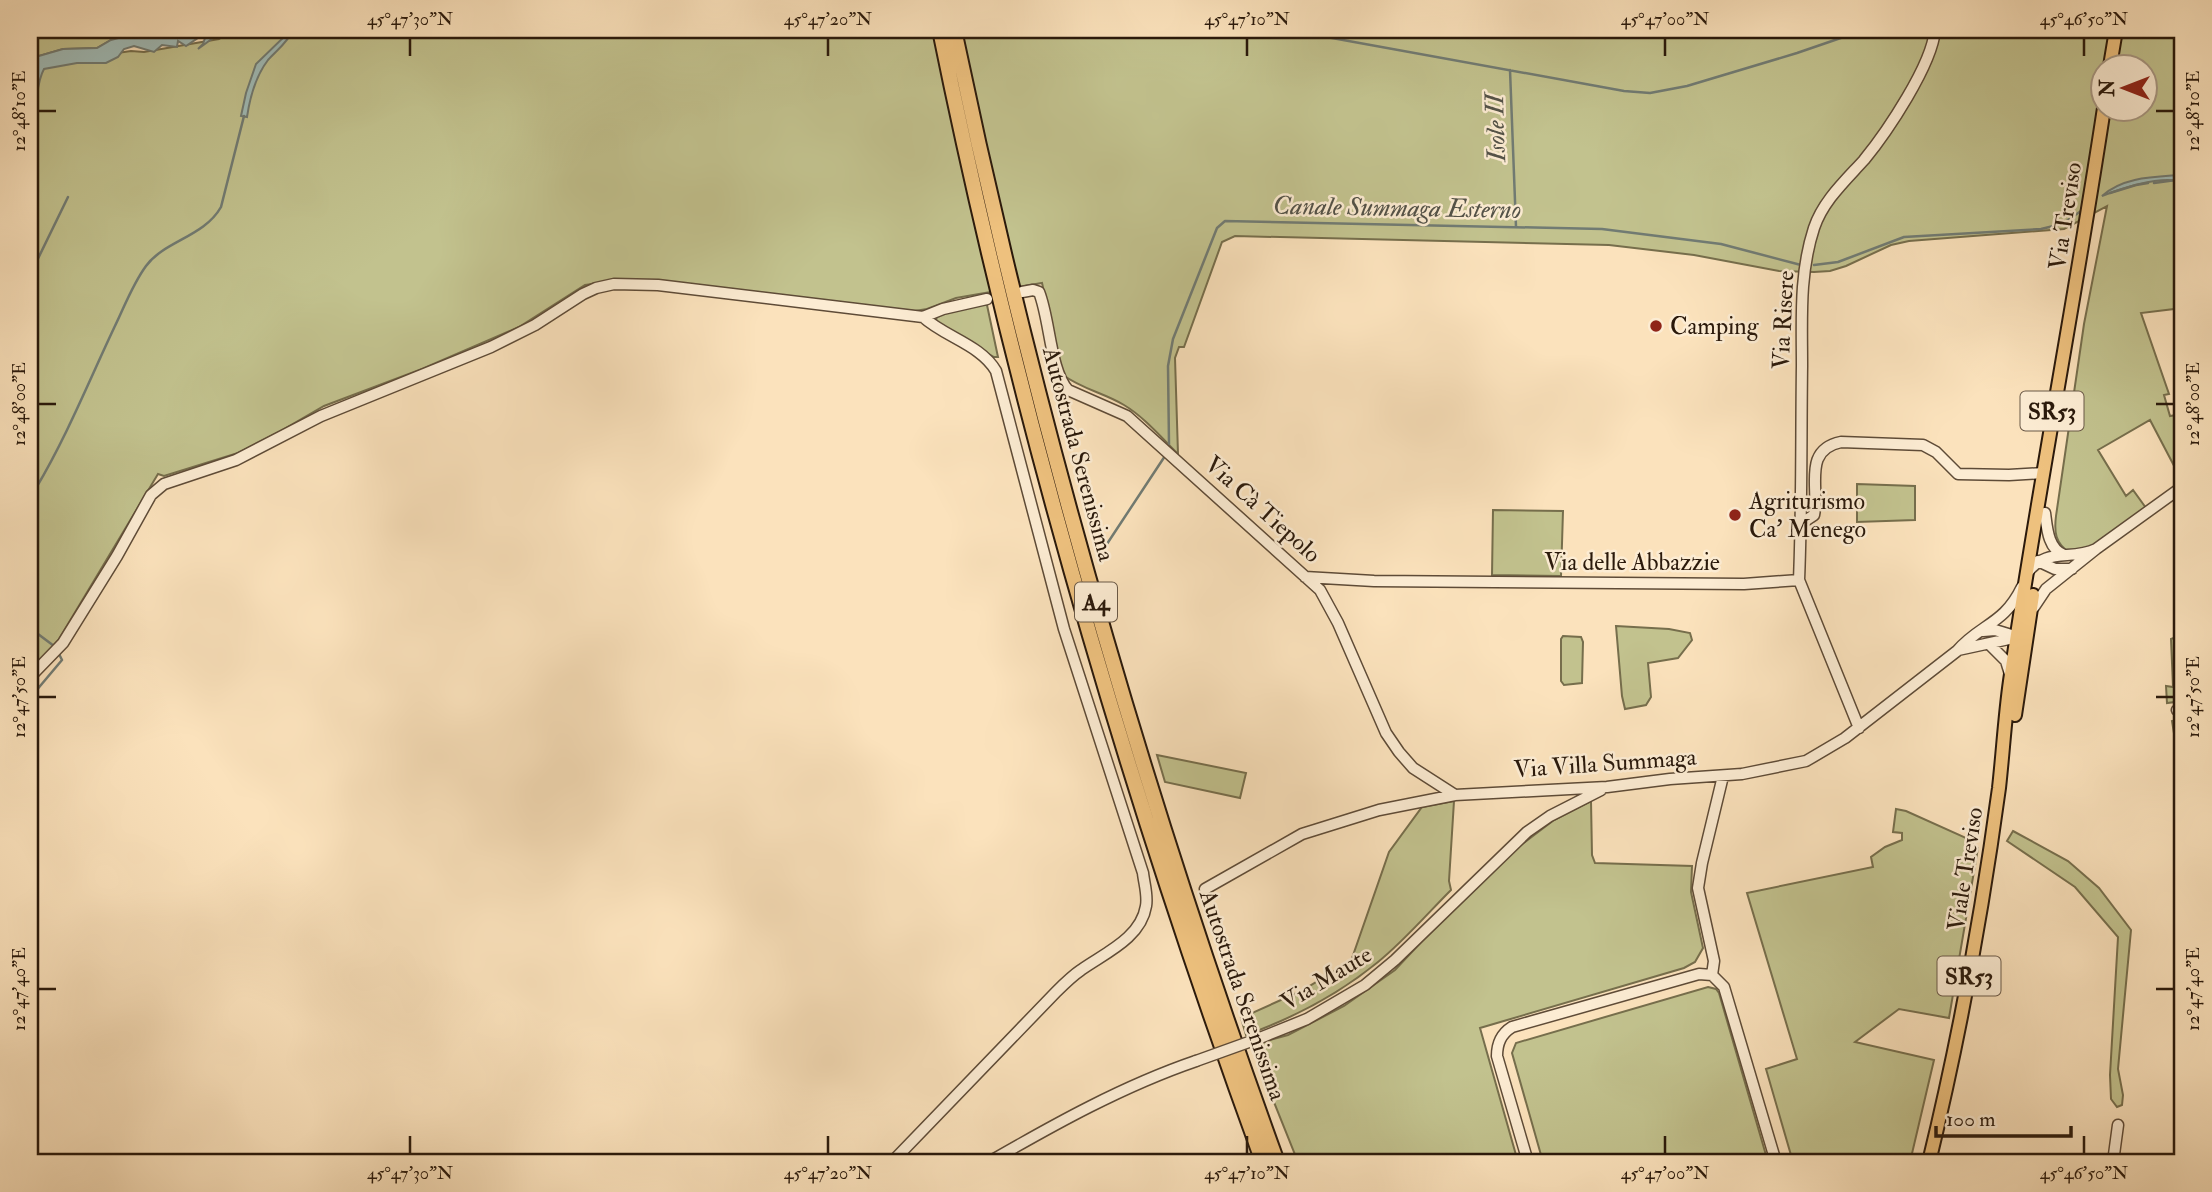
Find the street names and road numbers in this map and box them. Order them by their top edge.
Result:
street label: Via Treviso [2042,160,2089,272]
street label: Via Risere [1765,270,1802,370]
street label: Autostrada Serenissima [1035,343,1122,566]
road number: SR53 [2021,392,2084,430]
street label: Via Cà Tiepolo [1198,449,1327,570]
street label: Via delle Abbazzie [1544,547,1720,578]
road number: A4 [1075,582,1117,622]
street label: Via Villa Summaga [1513,742,1699,785]
street label: Viale Treviso [1940,805,1991,933]
street label: Autostrada Serenissima [1192,885,1293,1106]
street label: Via Maute [1275,939,1378,1018]
road number: SR53 [1938,956,2000,995]

